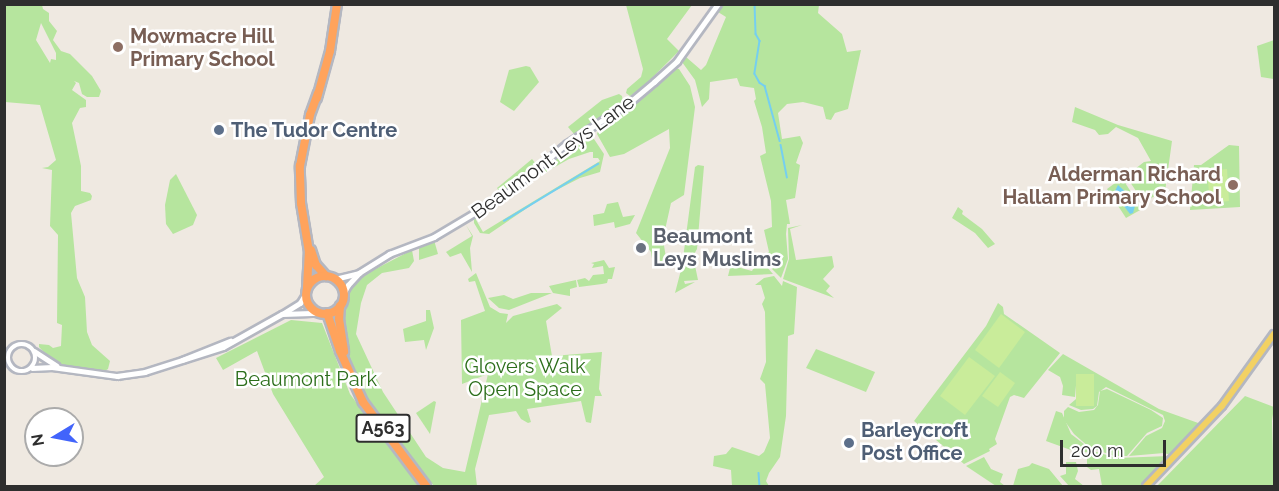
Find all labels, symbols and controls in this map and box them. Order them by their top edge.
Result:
place label: Mowmacre Hill Primary School [130,24,275,71]
marker: Mowmacre Hill Primary School [111,40,125,54]
street label: Beaumont Leys Lane [467,90,639,224]
place label: The Tudor Centre [231,118,398,142]
marker: The Tudor Centre [212,123,226,137]
place label: Alderman Richard Hallam Primary School [1002,162,1221,209]
marker: Alderman Richard Hallam Primary School [1226,178,1240,192]
place label: Beaumont Leys Muslims [653,225,781,272]
marker: Beaumont Leys Muslims [634,241,648,255]
park label: Glovers Walk Open Space [464,354,586,401]
park label: Beaumont Park [235,367,377,391]
north arrow [24,407,84,467]
road number: A563 [354,413,412,443]
place label: Barleycroft Post Office [861,419,968,466]
scale bar [1063,428,1170,466]
text: N [27,432,48,448]
marker: Barleycroft Post Office [842,436,856,450]
text: 200 m [1071,440,1124,461]

